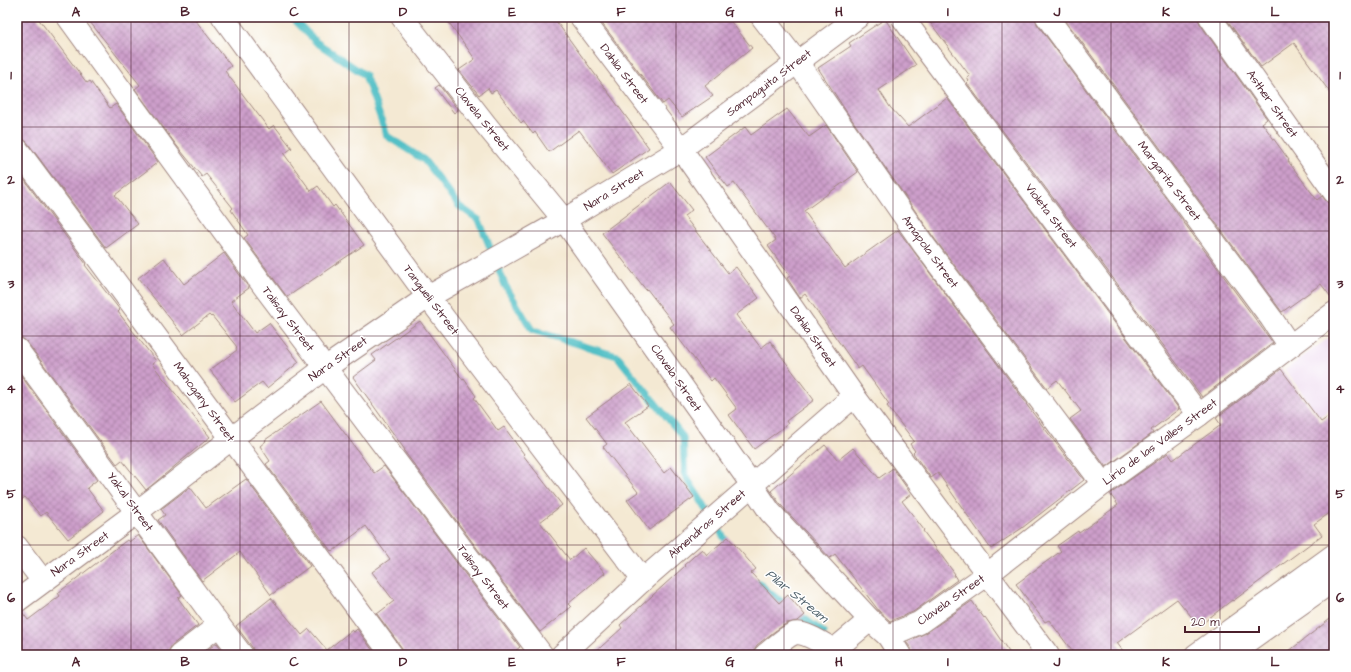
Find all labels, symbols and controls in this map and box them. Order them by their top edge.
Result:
text: A [72,3,81,21]
text: B [180,3,190,21]
text: C [289,3,299,21]
text: D [399,3,408,21]
text: E [508,3,516,21]
text: F [616,3,626,21]
text: G [725,3,735,21]
text: H [835,3,843,21]
text: I [947,3,949,21]
text: J [1053,3,1061,21]
text: K [1162,3,1170,21]
text: L [1270,3,1280,21]
street label: Dahlia Street [596,40,652,108]
street label: Sampaguita Street [723,45,816,122]
text: 1 [10,66,12,84]
text: 1 [1339,66,1341,84]
street label: Asther Street [1242,67,1302,142]
street label: Clavela Street [451,83,514,155]
street label: Margarita Street [1132,137,1205,225]
street label: Nara Street [581,165,648,215]
text: 2 [6,171,15,189]
text: 2 [1335,171,1344,189]
street label: Violeta Street [1021,180,1081,252]
street label: Amapola Street [898,212,962,292]
street label: Tangueli Street [398,261,463,339]
text: 3 [7,275,15,293]
text: 3 [1336,275,1344,293]
street label: Talisay Street [257,283,318,356]
street label: Dahlia Street [786,303,841,371]
street label: Nara Street [305,332,371,386]
street label: Clavela Street [646,341,706,415]
street label: Mahogany Street [168,358,239,446]
text: 4 [7,380,16,398]
text: 4 [1336,380,1345,398]
street label: Lirio de las Valles Street [1099,394,1221,489]
street label: Yakal Street [103,469,157,535]
text: 5 [6,485,16,503]
street label: Almendras Street [664,485,750,563]
text: 5 [1335,485,1345,503]
street label: Nara Street [47,527,113,581]
street label: Talisay Street [452,541,513,614]
water label: Pilar Stream [762,565,834,628]
street label: Clavela Street [914,570,988,630]
text: 6 [7,589,16,607]
text: 6 [1336,589,1345,607]
scale bar [1185,608,1259,634]
text: 20 m [1191,614,1220,631]
text: A [72,653,81,671]
text: B [180,653,190,671]
text: C [289,653,299,671]
text: D [399,653,408,671]
text: E [508,653,516,671]
text: F [616,653,626,671]
text: G [725,653,735,671]
text: H [835,653,843,671]
text: I [947,653,949,671]
text: J [1053,653,1061,671]
text: K [1162,653,1170,671]
text: L [1270,653,1280,671]

